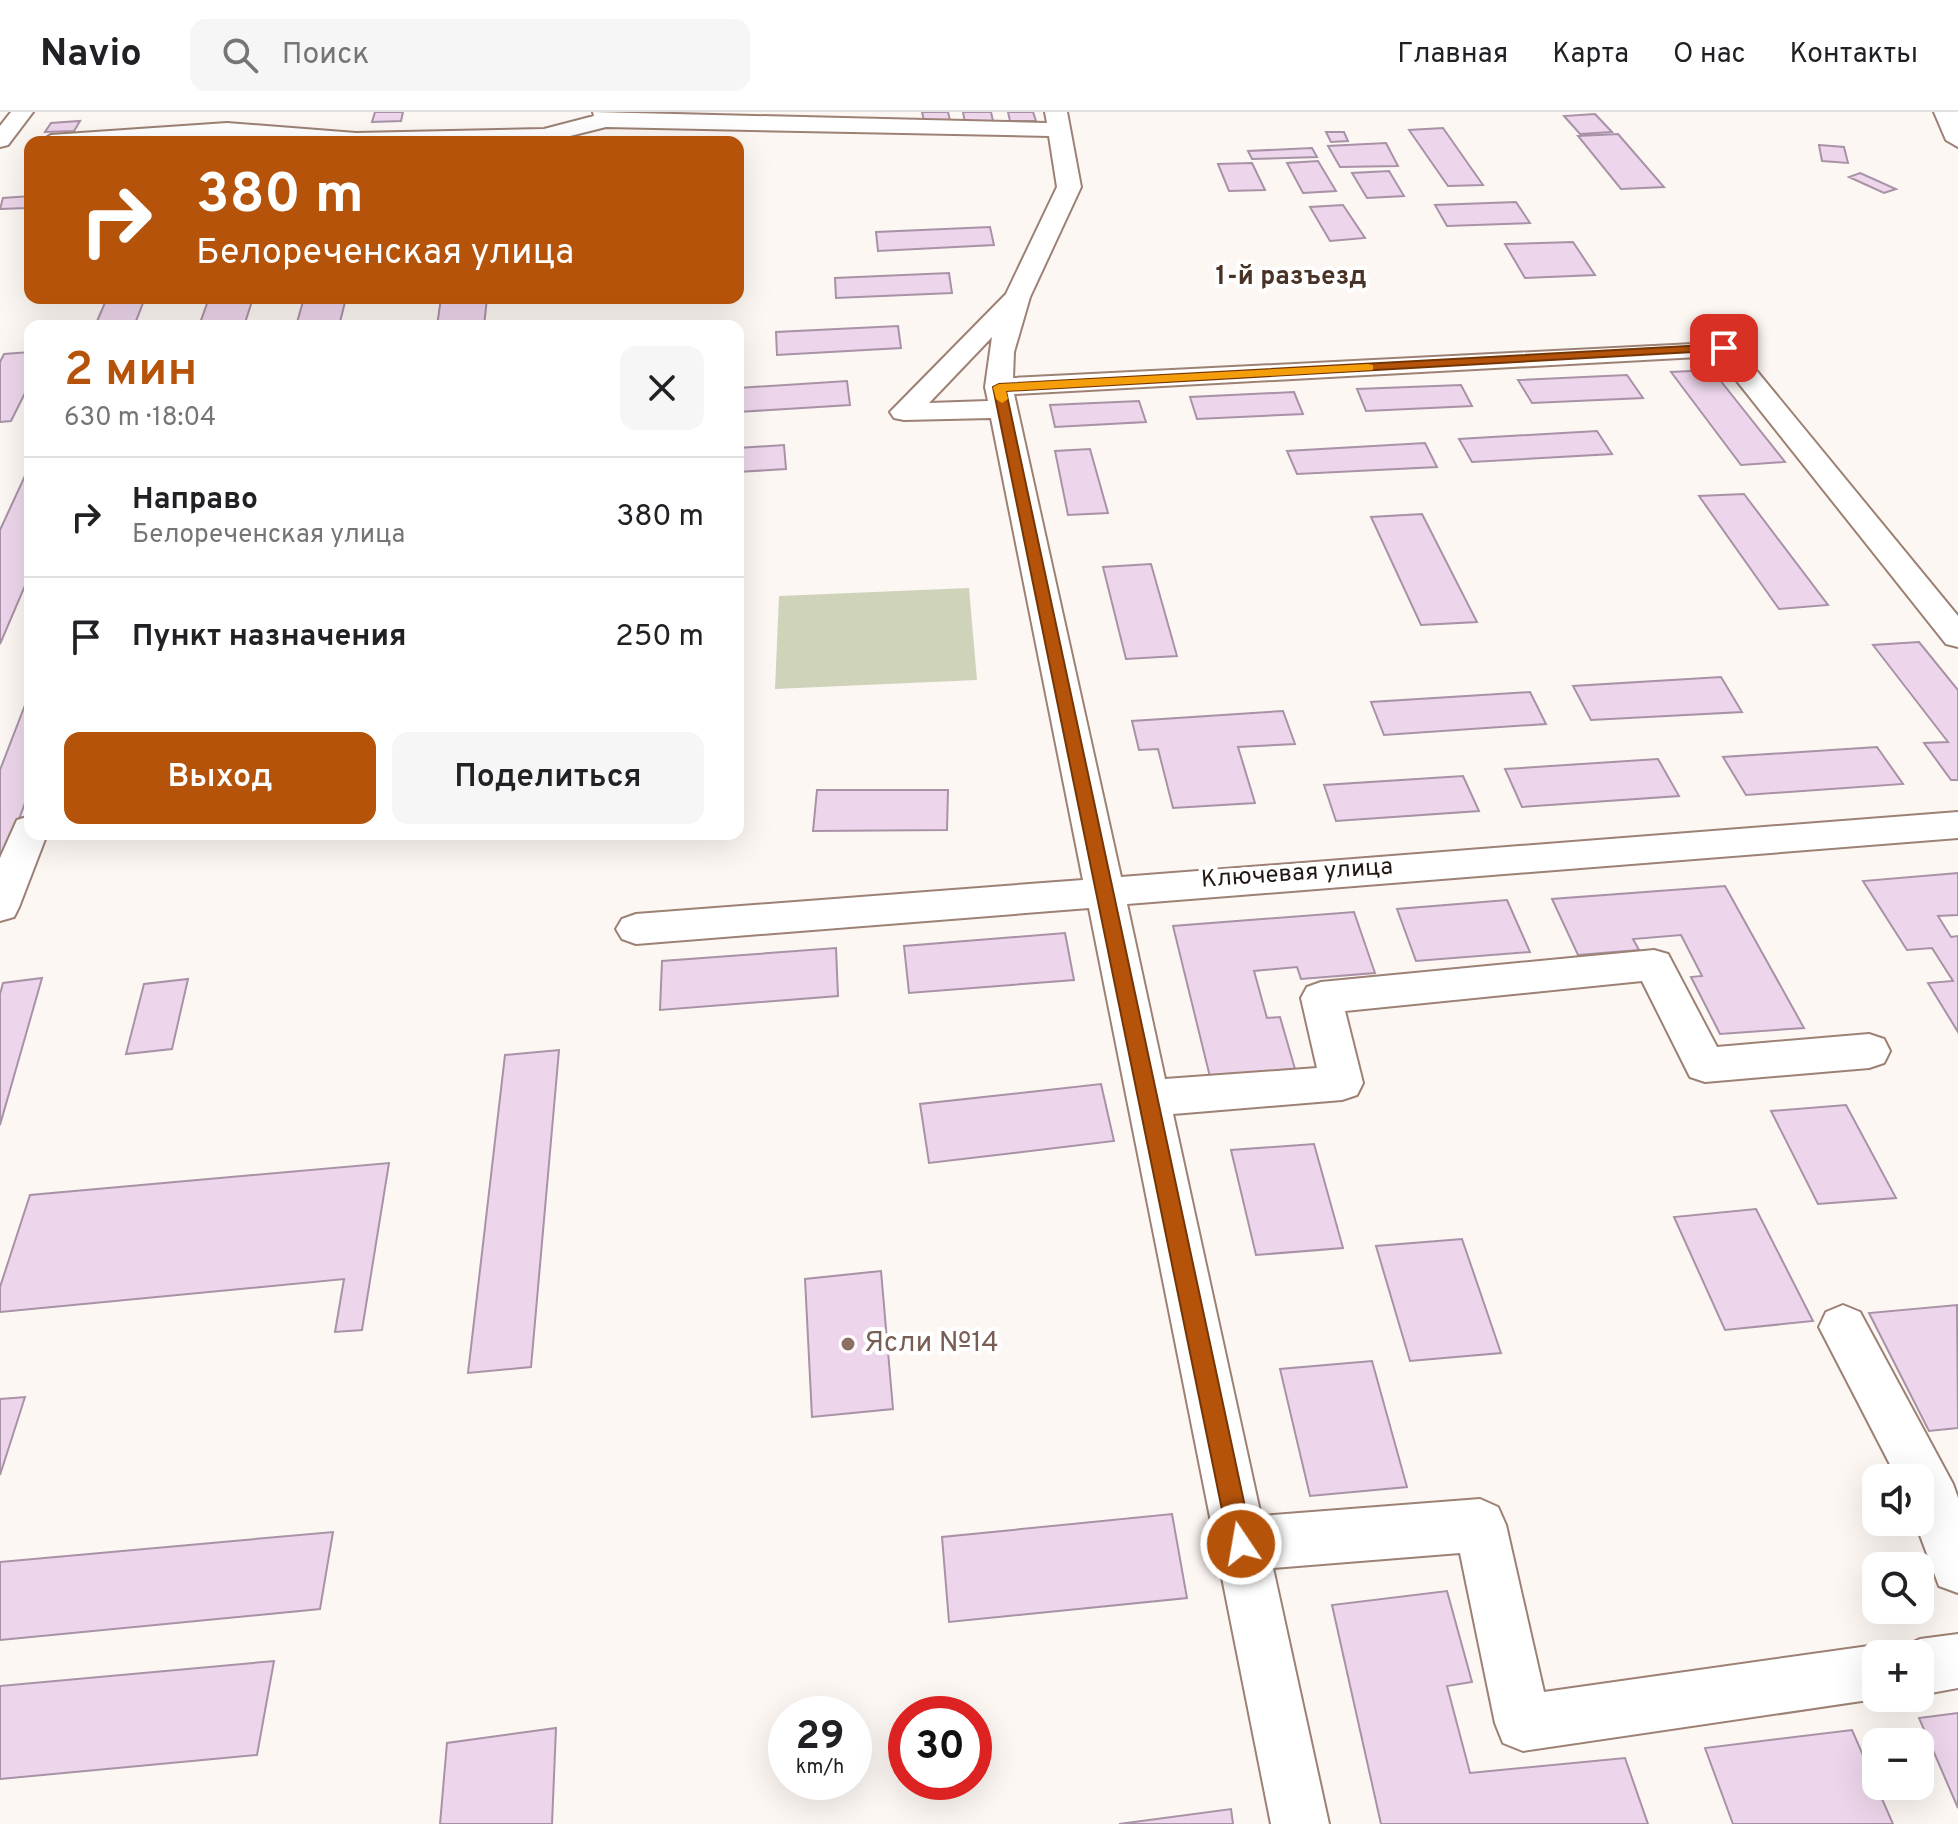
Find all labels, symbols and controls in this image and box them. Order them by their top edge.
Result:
search box [190,19,750,91]
text: Navio [40,31,142,80]
icon: search [218,33,262,77]
text: Поиск [282,37,369,74]
text: Главная [1397,37,1508,73]
text: Карта [1552,37,1629,73]
text: О нас [1673,37,1746,73]
text: Контакты [1790,37,1918,73]
text: 380 m [196,162,364,232]
icon: right [64,168,168,272]
text: Белореченская улица [196,231,574,277]
district label: 1-й разъезд [1215,261,1367,294]
pin [1690,314,1758,382]
icon: arrive [1702,326,1746,370]
text: 2 мин [64,342,197,402]
button: close [620,346,704,430]
text: 630 m · 18:04 [64,402,216,435]
text: Направо [132,482,258,519]
icon: right [64,495,108,539]
text: 380 m [616,499,704,536]
text: Белореченская улица [132,519,405,552]
icon: arrive [64,615,108,659]
text: Пункт назначения [132,619,406,656]
text: 250 m [615,619,704,656]
button: Выход [64,732,376,824]
button: Поделиться [392,732,704,824]
street label: Ключевая улица [1200,852,1394,896]
place label: Ясли №14 [864,1326,999,1362]
marker: Ясли №14 [839,1335,857,1353]
map controls [1862,1464,1934,1800]
button: sound [1862,1464,1934,1536]
position arrow [1199,1502,1283,1586]
button: search [1862,1552,1934,1624]
button: + [1862,1640,1934,1712]
speed limit sign: 30 [888,1696,992,1800]
text: 29 [795,1713,845,1763]
button: − [1862,1728,1934,1800]
text: km/h [796,1755,844,1781]

